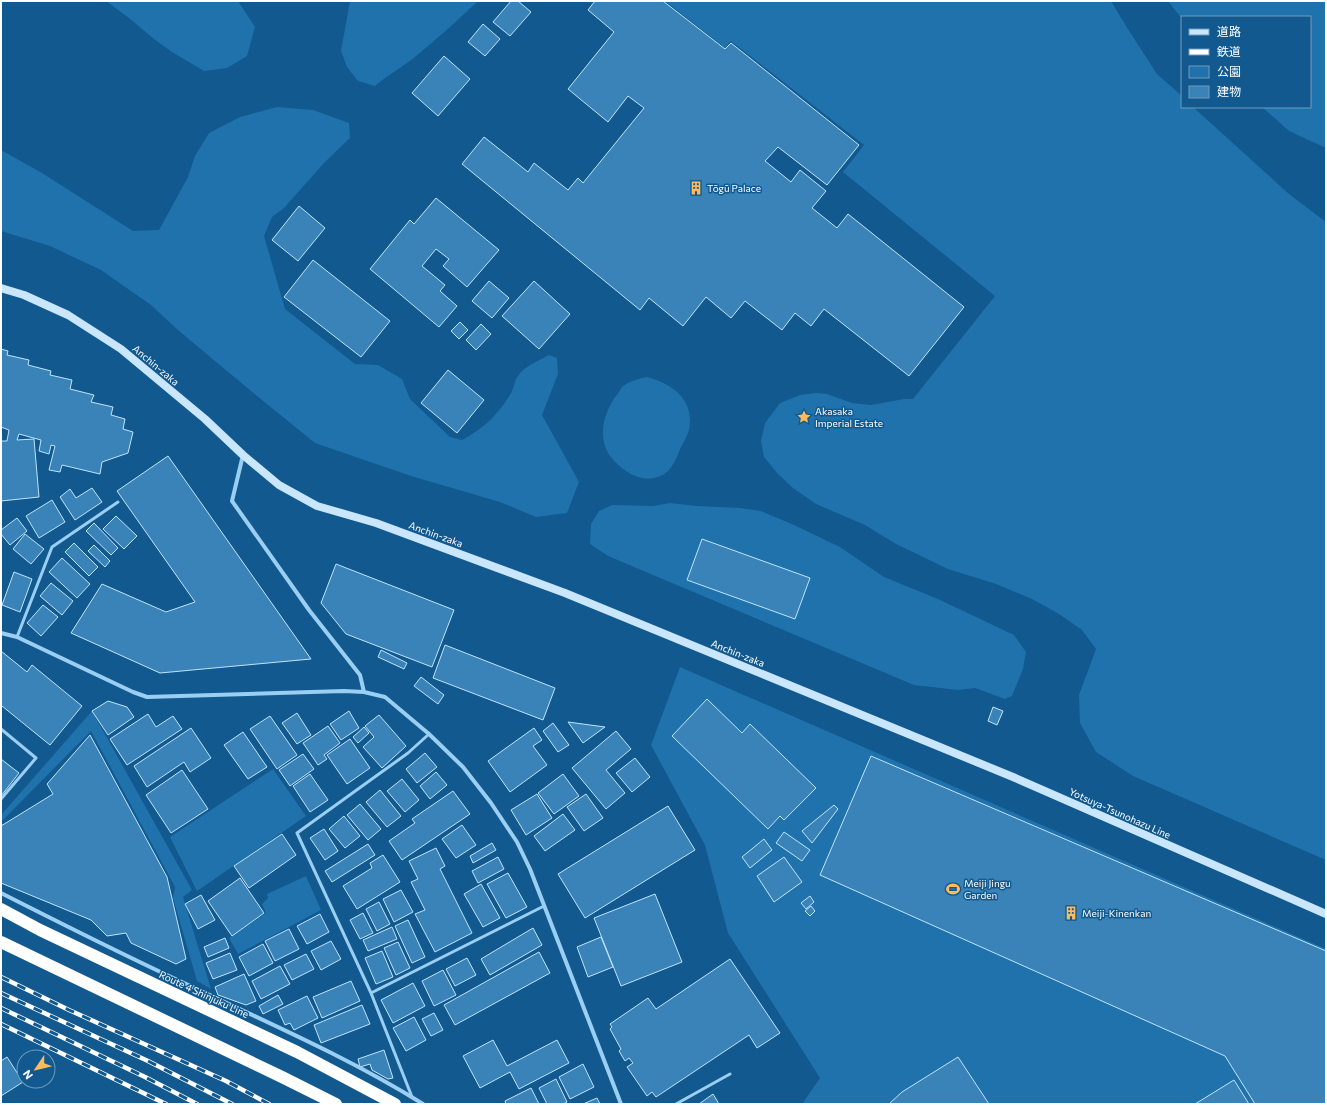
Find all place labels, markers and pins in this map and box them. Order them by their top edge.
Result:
building icon: Tōgū Palace [688,180,704,196]
place label: Tōgū Palace [707,182,761,194]
place label: Akasaka Imperial Estate [815,405,883,429]
place icon: Akasaka Imperial Estate [796,409,812,425]
place label: Meiji Jingu Garden [964,877,1011,901]
sports icon: Meiji Jingu Garden [945,881,961,897]
building icon: Meiji-Kinenkan [1063,905,1079,921]
place label: Meiji-Kinenkan [1082,907,1151,919]

